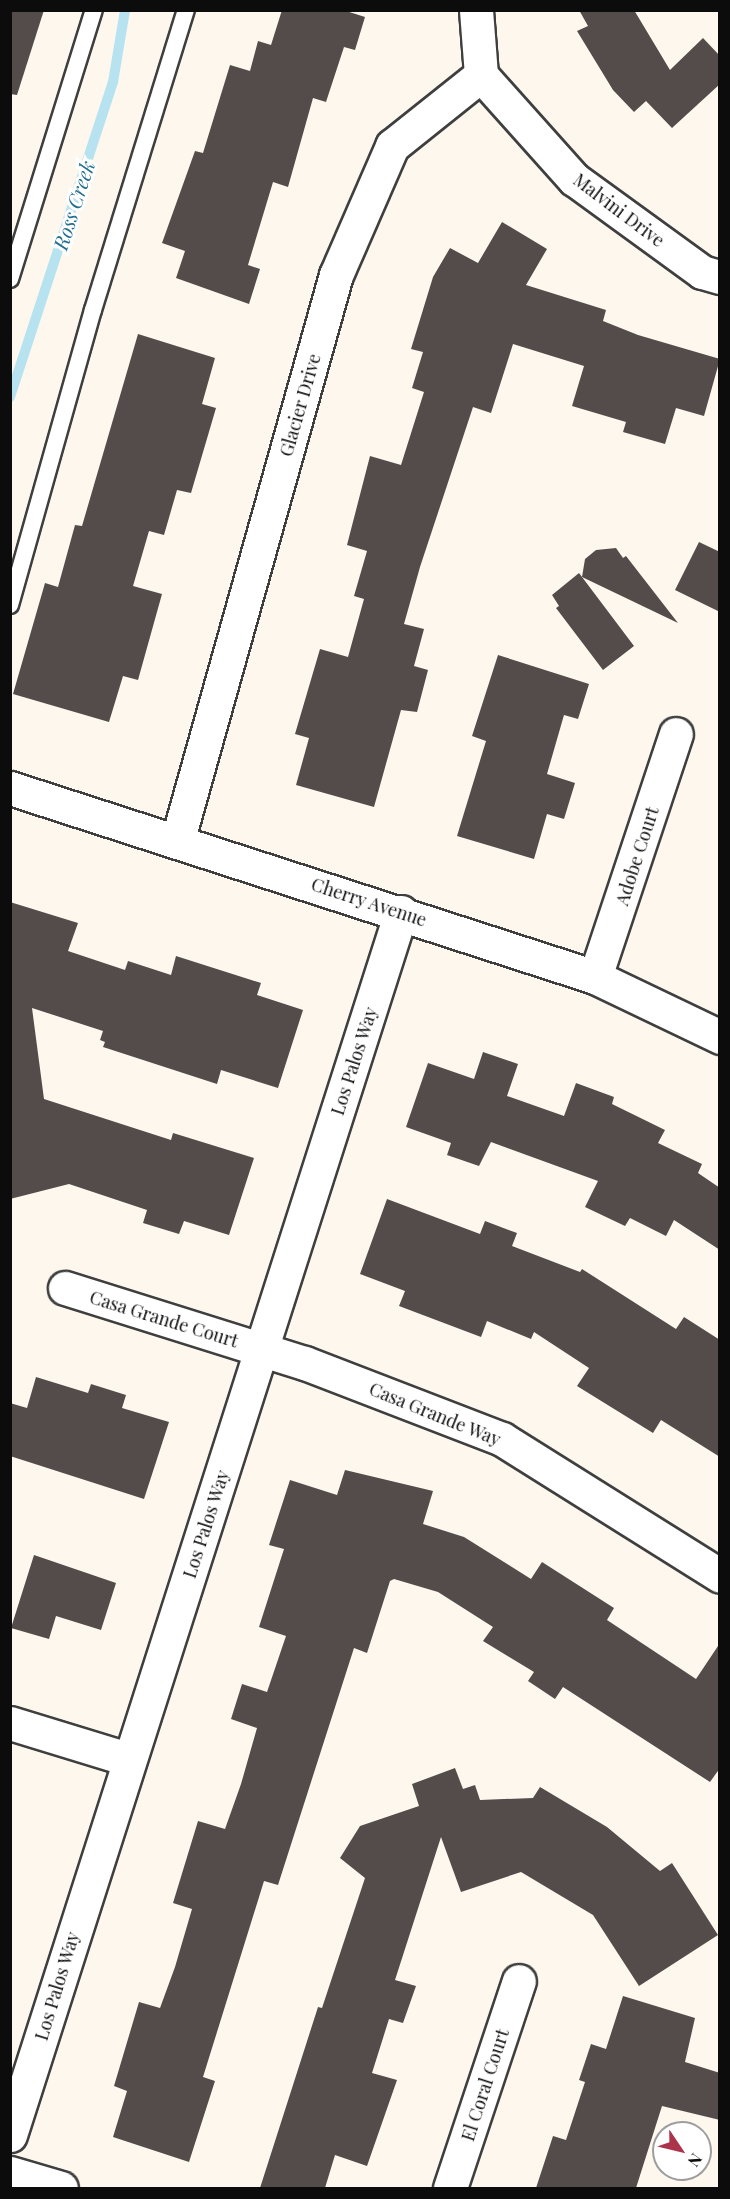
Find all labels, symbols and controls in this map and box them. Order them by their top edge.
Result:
water label: Ross Creek [47,157,99,253]
street label: Malvini Drive [569,169,669,251]
street label: Glacier Drive [275,351,325,459]
street label: Adobe Court [611,804,663,908]
street label: Cherry Avenue [308,873,430,931]
street label: Los Palos Way [326,1004,382,1118]
street label: Casa Grande Court [87,1286,241,1352]
street label: Casa Grande Way [366,1378,504,1450]
street label: Los Palos Way [178,1467,234,1581]
street label: Los Palos Way [30,1929,84,2043]
street label: El Coral Court [457,2026,513,2144]
north arrow [652,2121,712,2181]
text: N [684,2150,707,2171]

